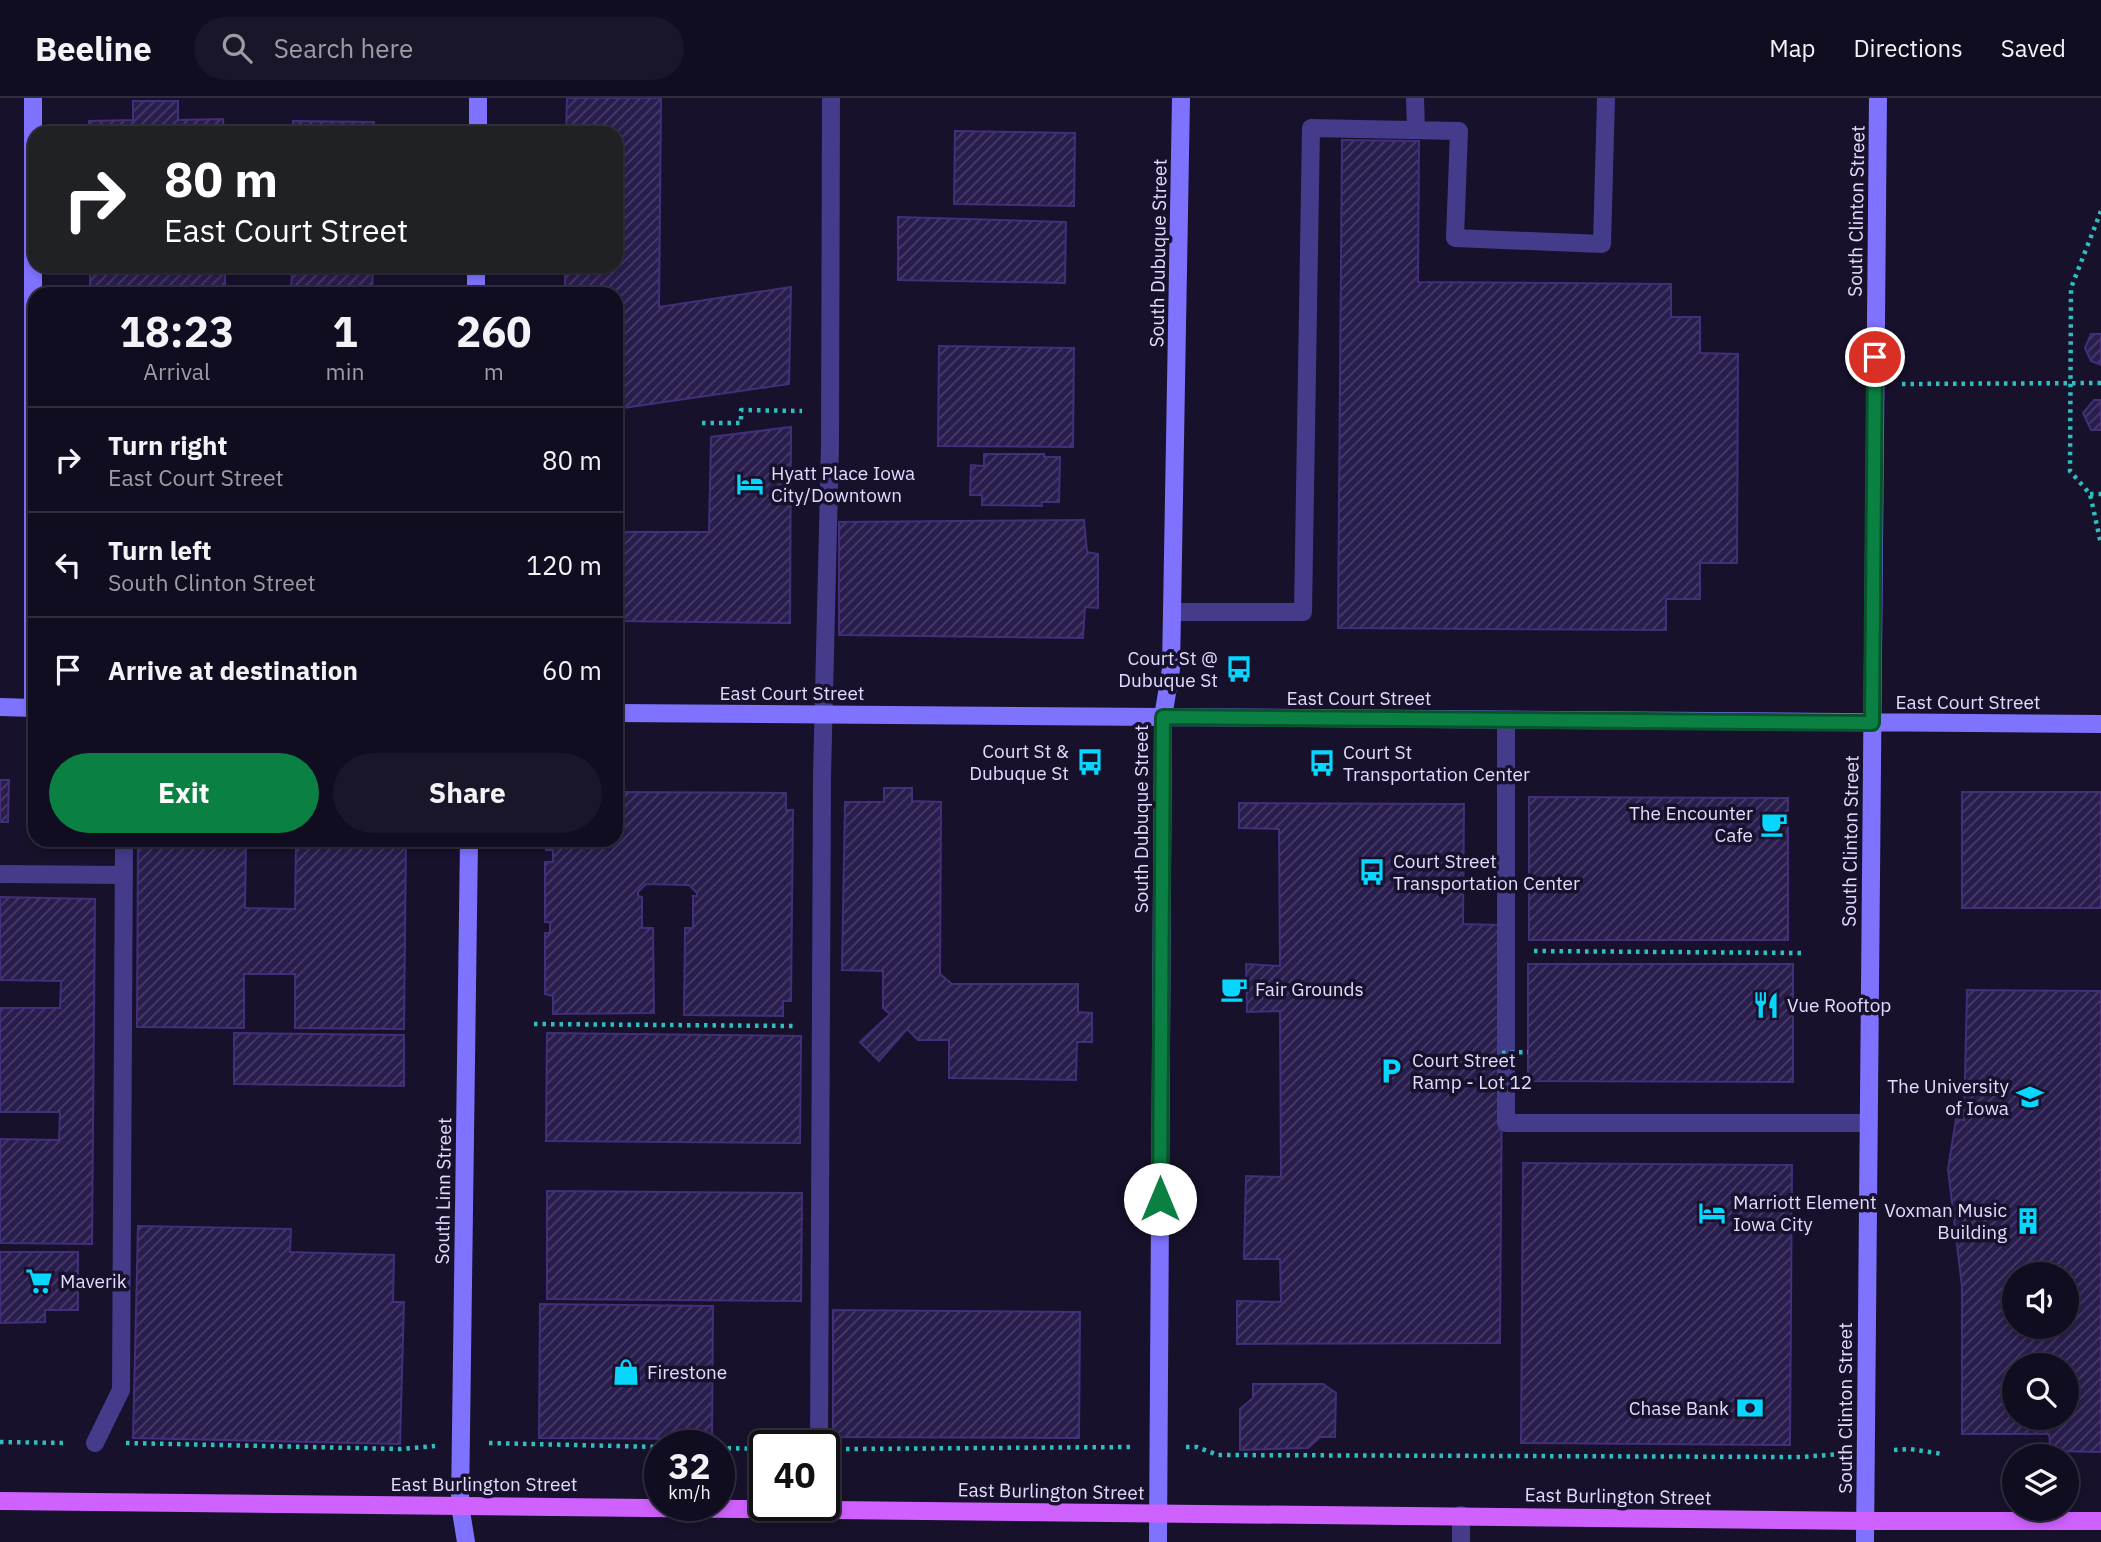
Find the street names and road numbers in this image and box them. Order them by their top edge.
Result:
street label: South Clinton Street [1843,125,1869,297]
street label: South Dubuque Street [1144,158,1172,348]
street label: East Court Street [719,681,865,705]
street label: East Court Street [1286,686,1432,710]
street label: East Court Street [1895,690,2041,714]
street label: South Dubuque Street [1129,725,1153,913]
street label: South Clinton Street [1837,755,1863,927]
street label: South Linn Street [430,1117,456,1265]
street label: South Clinton Street [1833,1322,1857,1494]
street label: East Burlington Street [390,1472,578,1496]
street label: East Burlington Street [957,1477,1145,1505]
street label: East Burlington Street [1524,1482,1712,1510]

